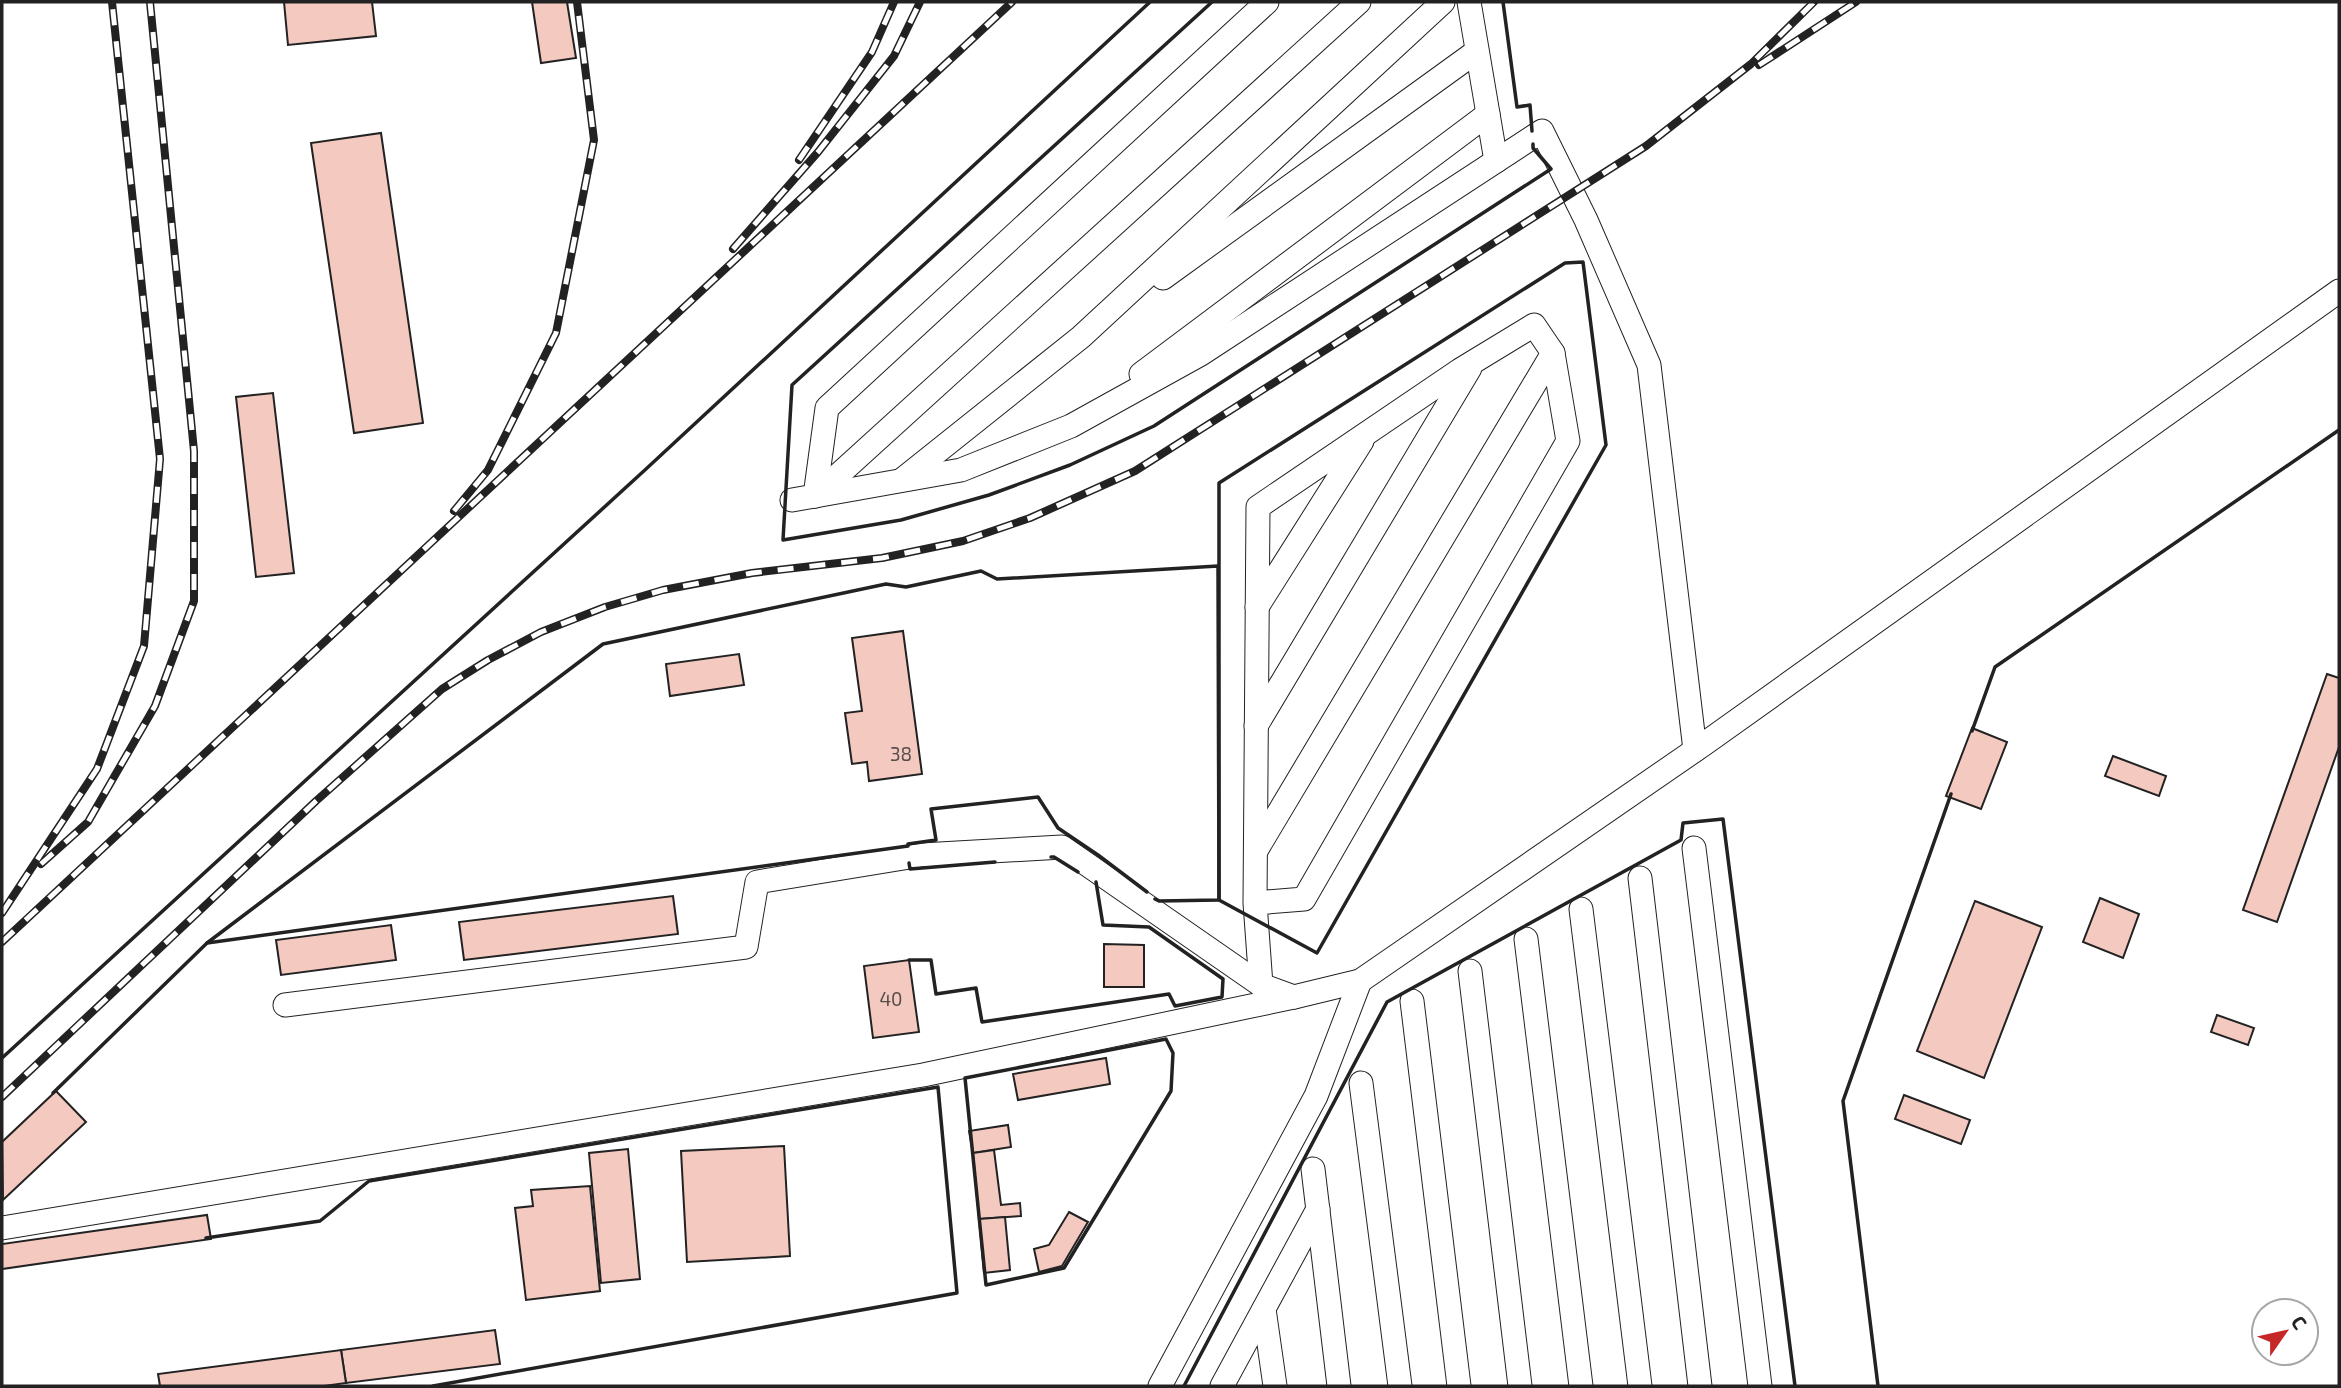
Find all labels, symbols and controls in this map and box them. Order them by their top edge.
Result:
house number: 38 [890,742,912,765]
house number: 40 [879,987,903,1010]
north arrow [2250,1297,2320,1367]
text: С [2287,1311,2312,1333]

